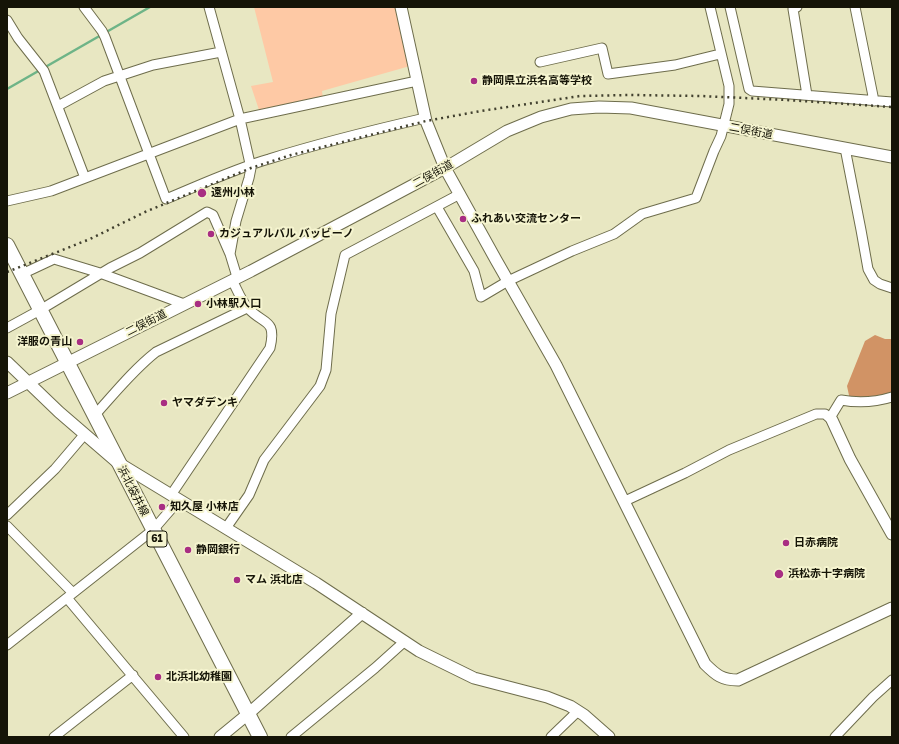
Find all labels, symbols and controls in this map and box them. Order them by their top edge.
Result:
place label: 静岡県立浜名高等学校 [482,74,592,88]
marker: 静岡県立浜名高等学校 [469,76,479,86]
street label: 二俣街道 [728,120,774,142]
street label: 二俣街道 [411,158,455,190]
place label: 遠州小林 [211,186,255,200]
marker: 遠州小林 [196,187,208,199]
place label: ふれあい交流センター [471,212,581,226]
marker: ふれあい交流センター [458,214,468,224]
place label: カジュアルバル バッビーノ [219,227,354,241]
marker: カジュアルバル バッビーノ [206,229,216,239]
place label: 小林駅入口 [206,297,261,311]
marker: 小林駅入口 [193,299,203,309]
street label: 二俣街道 [123,307,169,339]
place label: 洋服の青山 [17,335,72,349]
marker: 洋服の青山 [75,337,85,347]
place label: ヤマダデンキ [172,396,238,410]
marker: ヤマダデンキ [159,398,169,408]
street label: 浜北袋井線 [115,464,151,518]
place label: 知久屋 小林店 [170,500,239,514]
marker: 知久屋 小林店 [157,502,167,512]
road number: 61 [147,531,167,547]
place label: 日赤病院 [794,536,838,550]
marker: 日赤病院 [781,538,791,548]
place label: 静岡銀行 [196,543,240,557]
marker: 静岡銀行 [183,545,193,555]
place label: 浜松赤十字病院 [788,567,865,581]
marker: 浜松赤十字病院 [773,568,785,580]
place label: マム 浜北店 [245,573,303,587]
marker: マム 浜北店 [232,575,242,585]
place label: 北浜北幼稚園 [166,670,232,684]
marker: 北浜北幼稚園 [153,672,163,682]

